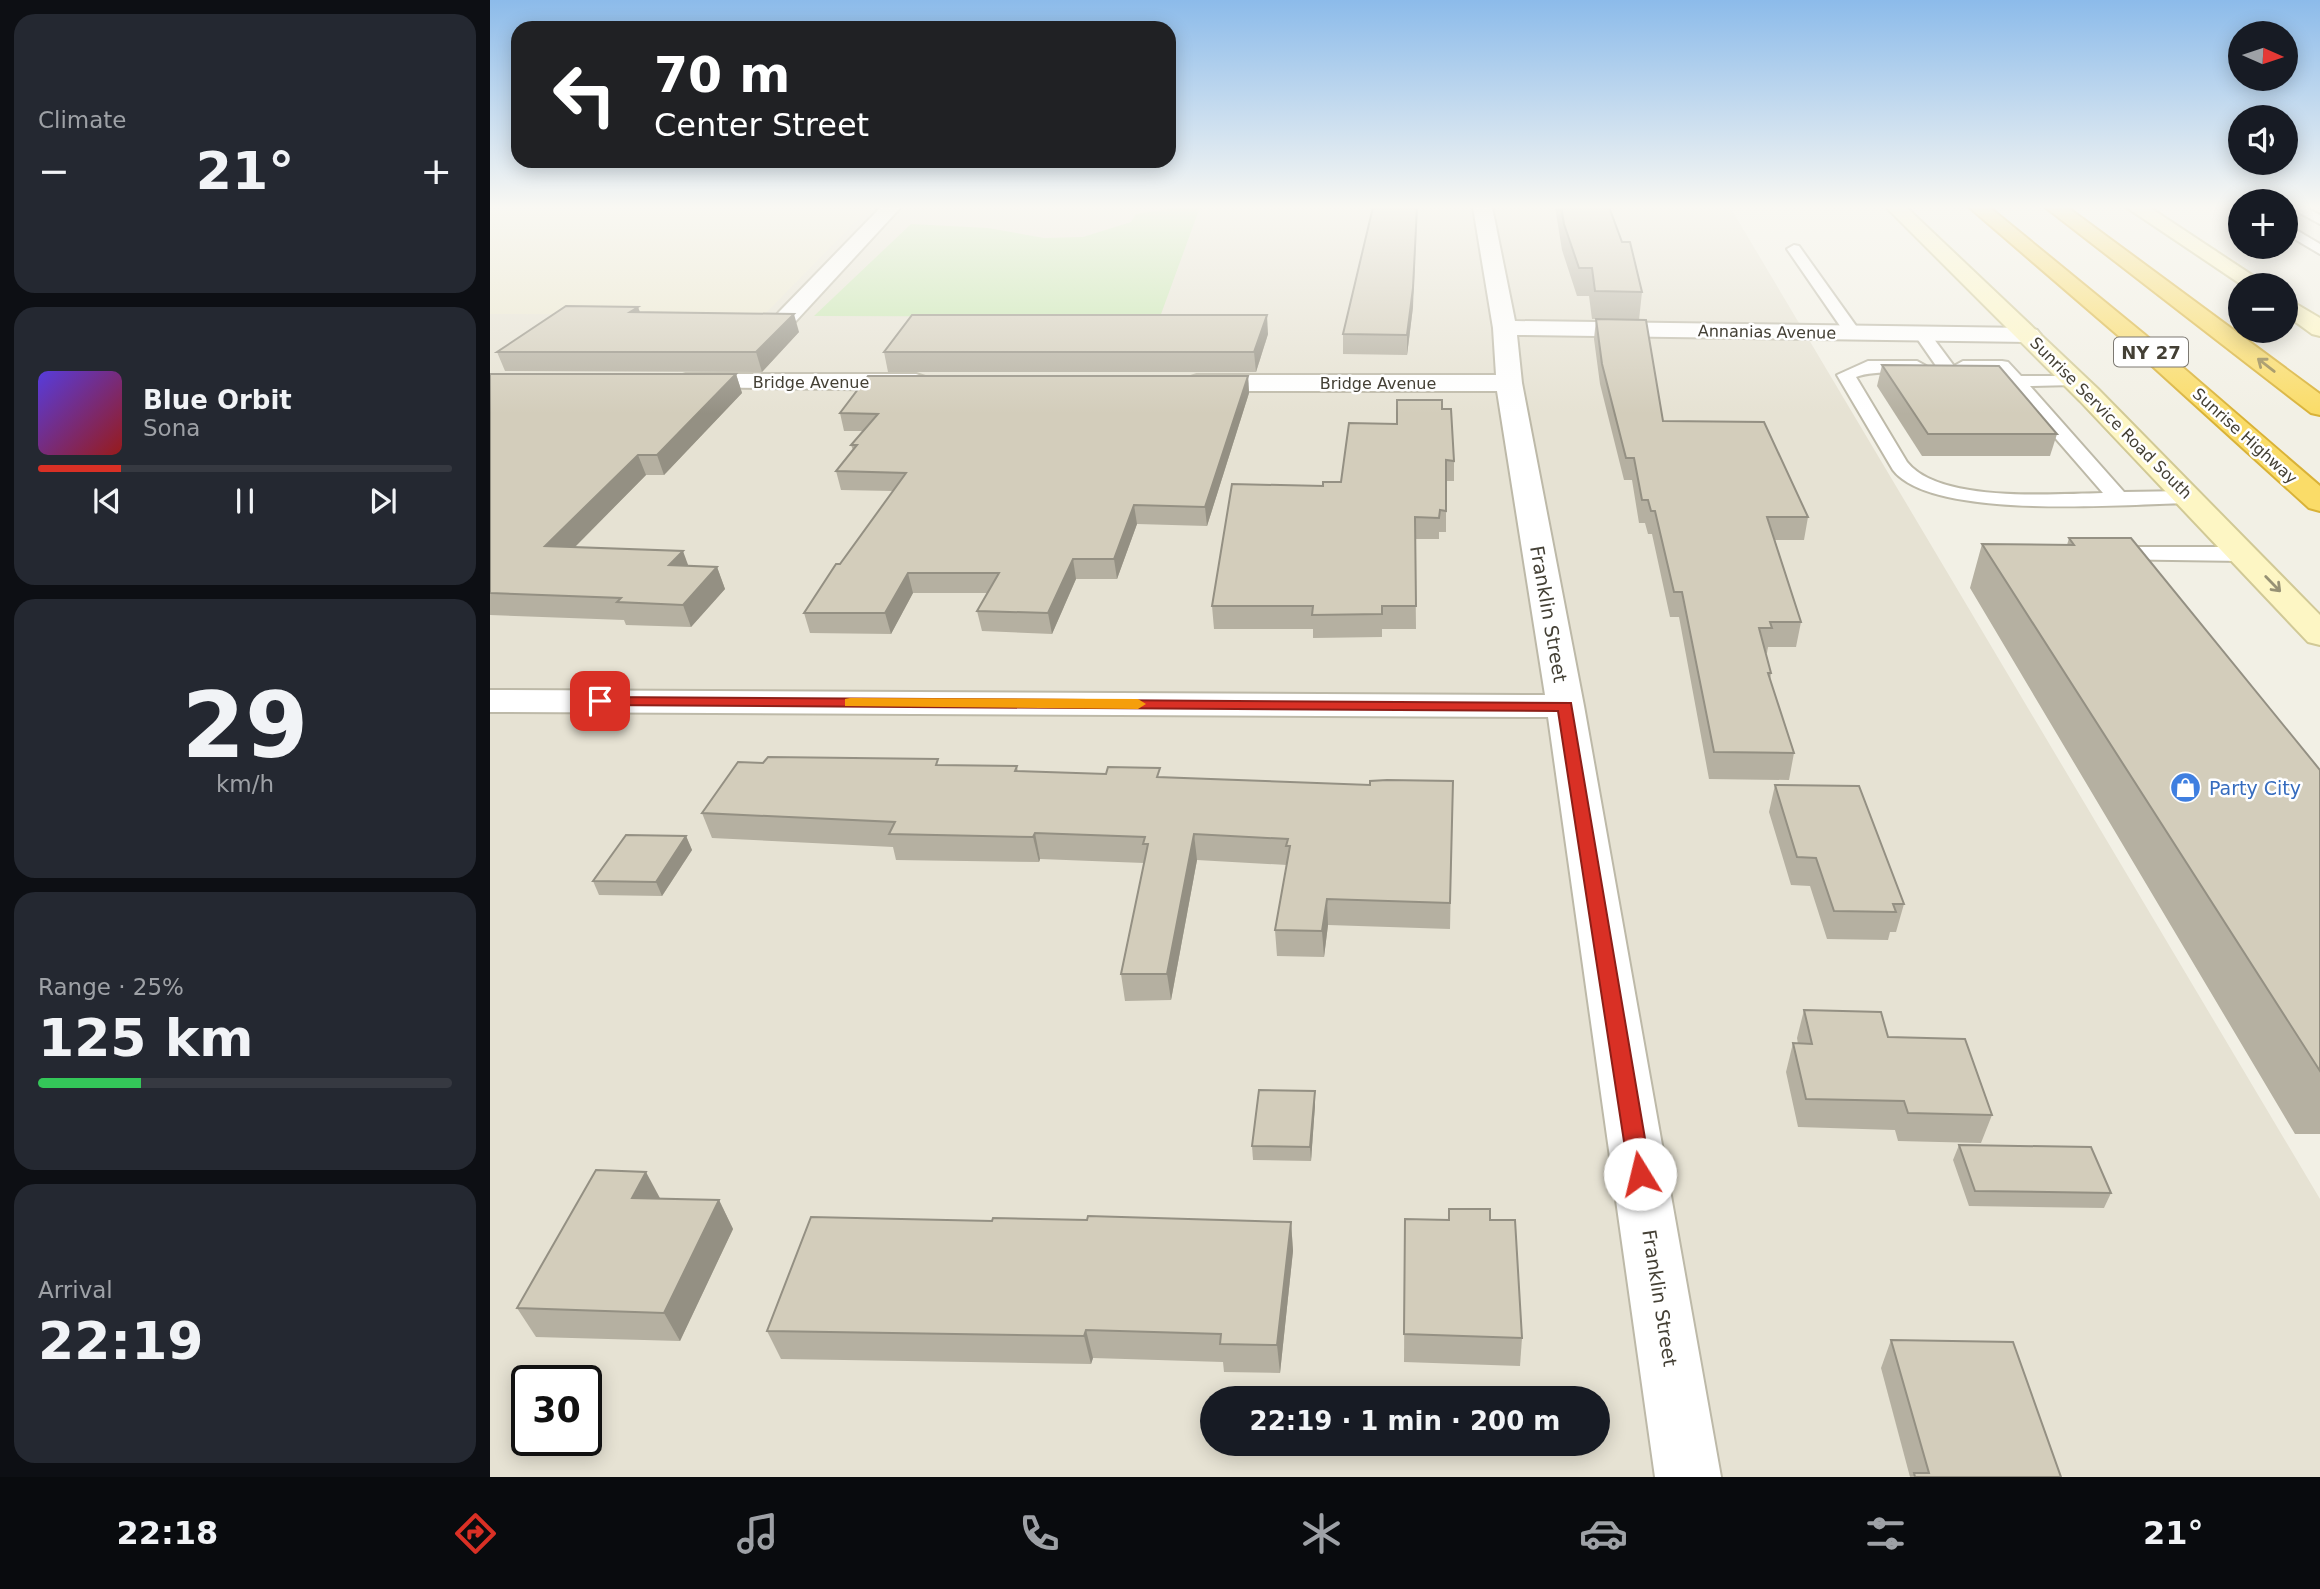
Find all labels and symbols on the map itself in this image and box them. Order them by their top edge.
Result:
north arrow [2228,21,2298,91]
street label: Annanias Avenue [1698,321,1836,343]
street label: Sunrise Service Road South [2026,333,2196,503]
road number: NY 27 [2114,338,2188,366]
one-way arrow [2257,357,2276,372]
street label: Bridge Avenue [753,373,869,392]
street label: Bridge Avenue [1320,374,1436,393]
street label: Sunrise Highway [2189,384,2301,488]
street label: Franklin Street [1526,544,1572,684]
one-way arrow [2264,576,2281,593]
pin [570,671,630,731]
shop icon: Party City [2169,771,2203,805]
place label: Party City [2209,777,2301,799]
position arrow [1603,1137,1677,1211]
street label: Franklin Street [1638,1228,1682,1368]
speed limit sign: 30 [511,1365,602,1456]

